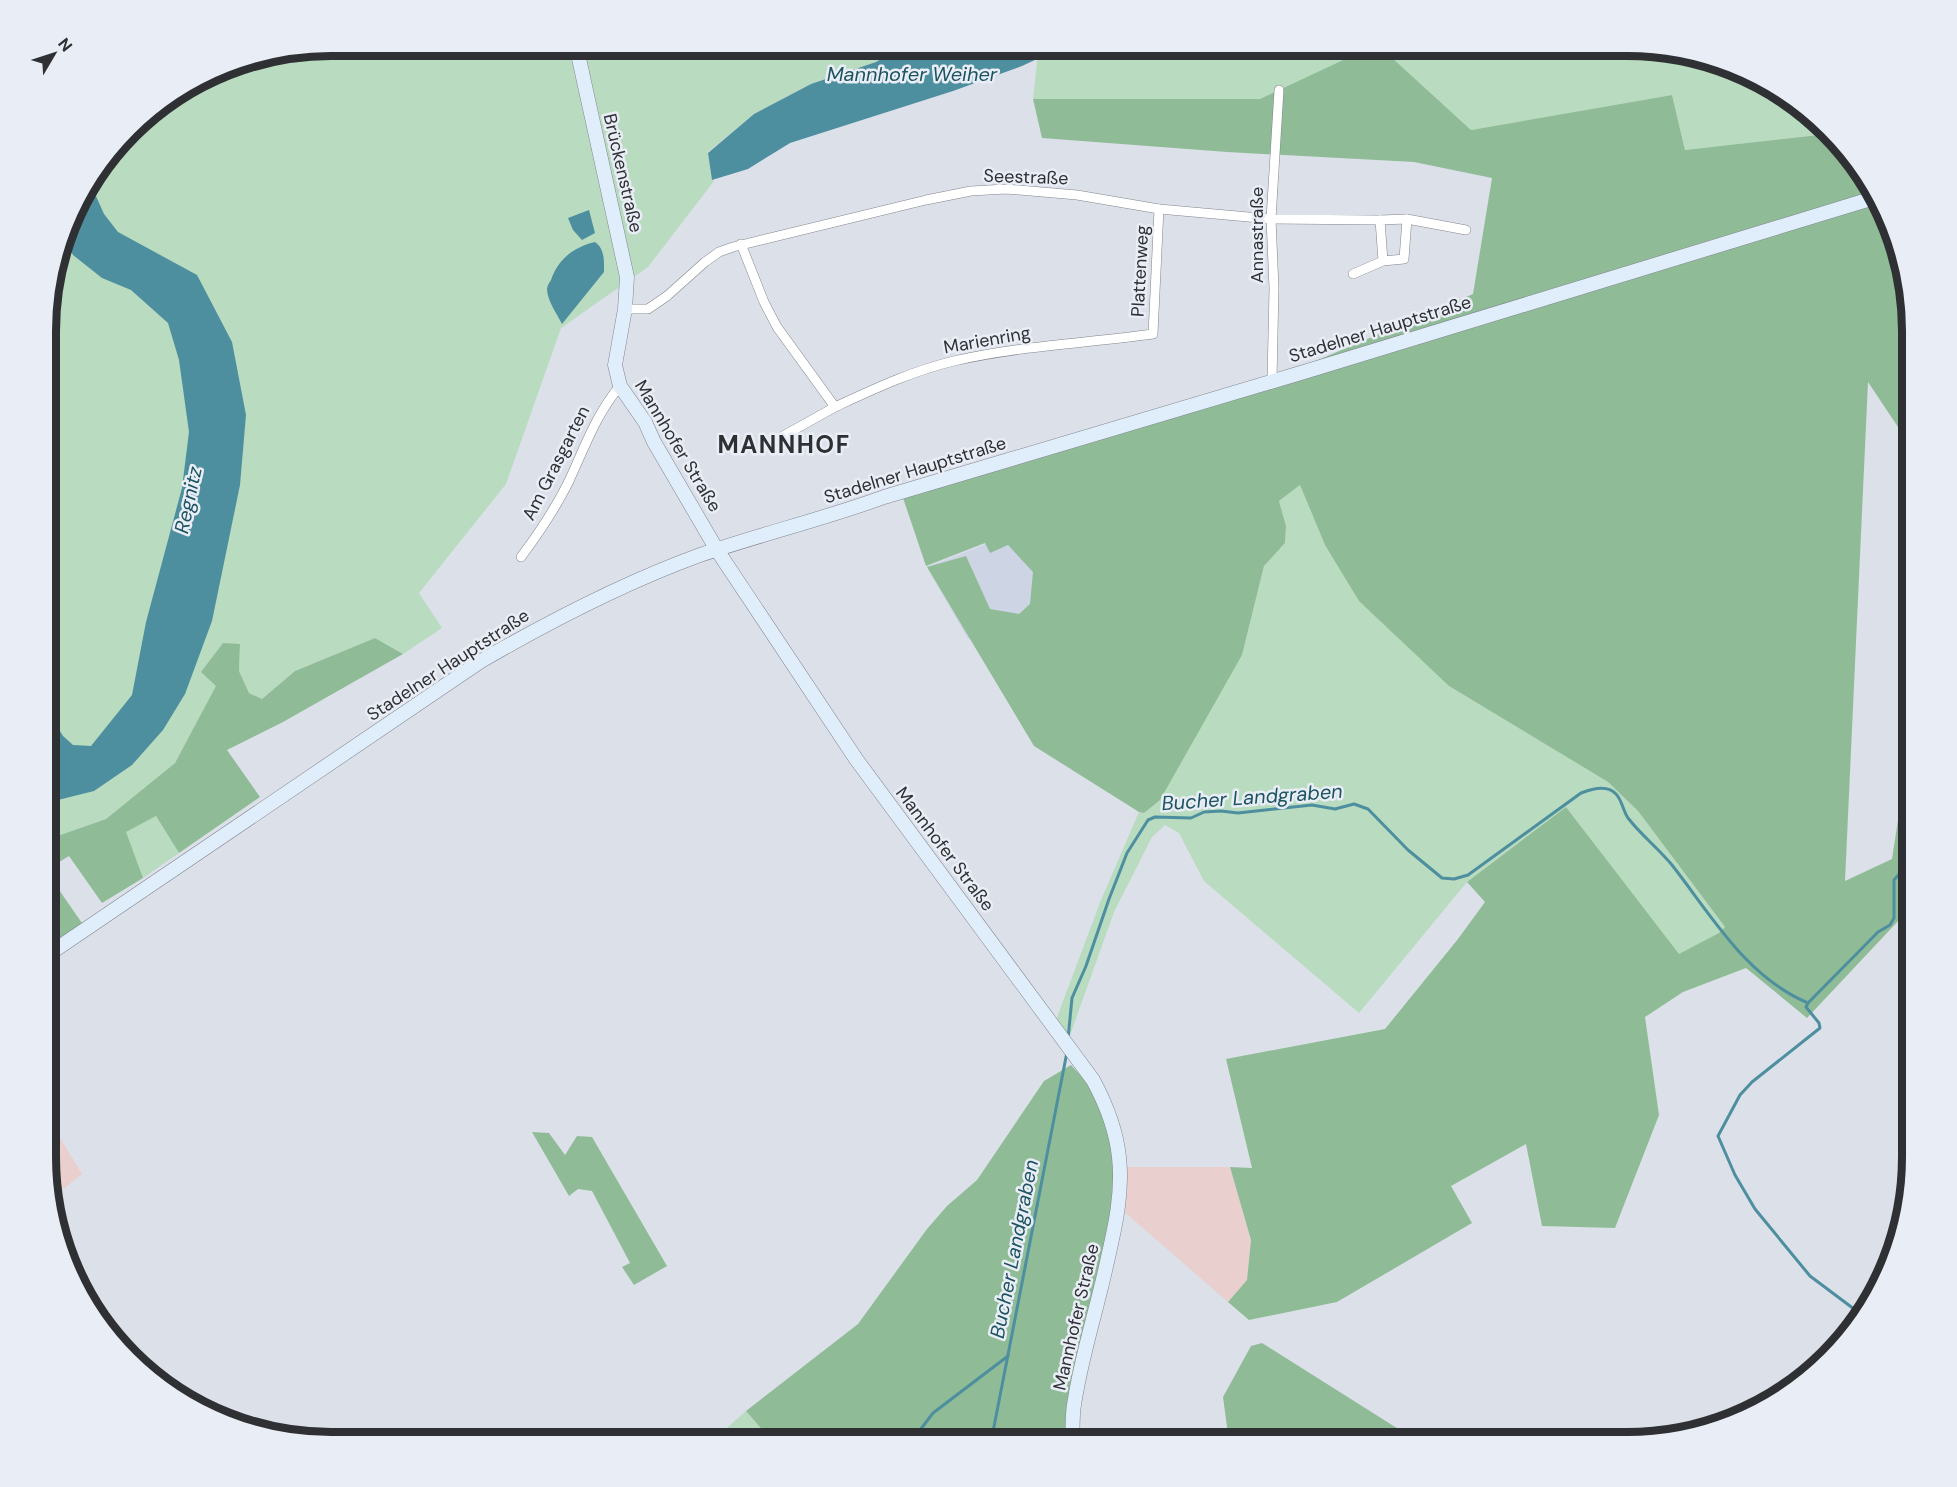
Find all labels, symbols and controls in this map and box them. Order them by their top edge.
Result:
north arrow [24,24,84,84]
text: N [53,34,77,56]
water label: Mannhofer Weiher [827,61,998,87]
street label: Brückenstraße [598,111,648,235]
street label: Seestraße [983,164,1069,190]
street label: Annastraße [1245,187,1269,283]
street label: Plattenweg [1126,224,1154,318]
street label: Stadelner Hauptstraße [1286,290,1474,368]
street label: Marienring [942,321,1032,359]
street label: Mannhofer Straße [629,376,727,516]
street label: Am Grasgarten [517,402,595,524]
district label: MANNHOF [717,429,851,460]
street label: Stadelner Hauptstraße [821,431,1009,509]
water label: Regnitz [168,464,208,536]
street label: Stadelner Hauptstraße [362,603,534,727]
water label: Bucher Landgraben [1161,778,1343,816]
street label: Mannhofer Straße [890,782,1000,916]
water label: Bucher Landgraben [984,1157,1044,1341]
street label: Mannhofer Straße [1047,1241,1105,1393]

